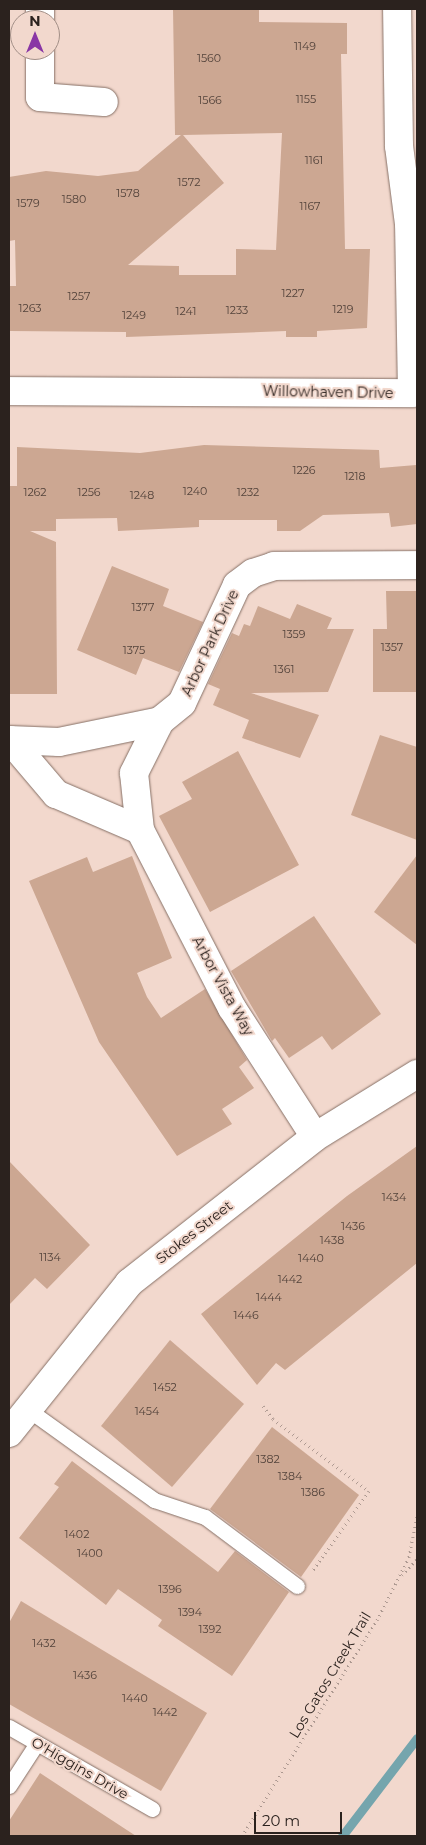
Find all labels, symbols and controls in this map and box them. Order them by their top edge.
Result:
north arrow [10,10,60,60]
text: N [29,12,41,30]
house number: 1149 [294,39,316,53]
house number: 1560 [197,51,221,65]
house number: 1155 [296,92,316,106]
house number: 1566 [198,93,222,107]
house number: 1161 [305,153,323,167]
house number: 1572 [178,175,200,189]
house number: 1578 [116,186,140,200]
house number: 1580 [62,192,86,206]
house number: 1579 [16,196,40,210]
house number: 1167 [299,199,321,213]
house number: 1227 [282,286,304,300]
house number: 1257 [68,289,90,303]
house number: 1263 [18,301,42,315]
house number: 1219 [333,302,353,316]
house number: 1233 [226,303,248,317]
house number: 1241 [176,304,196,318]
house number: 1249 [122,308,146,322]
street label: Willowhaven Drive [263,382,393,402]
house number: 1226 [292,463,316,477]
house number: 1218 [344,469,366,483]
house number: 1240 [183,484,207,498]
house number: 1262 [23,485,47,499]
house number: 1256 [77,485,101,499]
house number: 1232 [237,485,259,499]
house number: 1248 [130,488,154,502]
street label: Arbor Park Drive [178,587,242,699]
house number: 1377 [132,600,154,614]
house number: 1359 [283,627,305,641]
house number: 1357 [381,640,403,654]
house number: 1375 [123,643,145,657]
house number: 1361 [274,662,294,676]
street label: Arbor Vista Way [189,933,257,1039]
house number: 1434 [382,1190,406,1204]
street label: Stokes Street [153,1197,235,1267]
house number: 1436 [341,1219,365,1233]
house number: 1438 [320,1233,344,1247]
house number: 1134 [39,1250,61,1264]
house number: 1440 [298,1251,324,1265]
house number: 1442 [278,1272,302,1286]
house number: 1444 [256,1290,282,1304]
house number: 1446 [233,1308,259,1322]
house number: 1452 [153,1380,177,1394]
house number: 1454 [135,1404,159,1418]
house number: 1382 [256,1452,280,1466]
house number: 1384 [278,1469,302,1483]
house number: 1386 [301,1485,325,1499]
house number: 1402 [65,1527,89,1541]
house number: 1400 [77,1546,103,1560]
house number: 1396 [158,1582,182,1596]
house number: 1394 [178,1605,202,1619]
street label: Los Gatos Creek Trail [286,1609,374,1741]
house number: 1392 [198,1622,222,1636]
house number: 1432 [32,1636,56,1650]
house number: 1436 [73,1668,97,1682]
house number: 1440 [122,1691,148,1705]
house number: 1442 [153,1705,177,1719]
street label: O'Higgins Drive [29,1733,131,1803]
scale bar [256,1802,344,1834]
text: 20 m [262,1811,300,1830]

